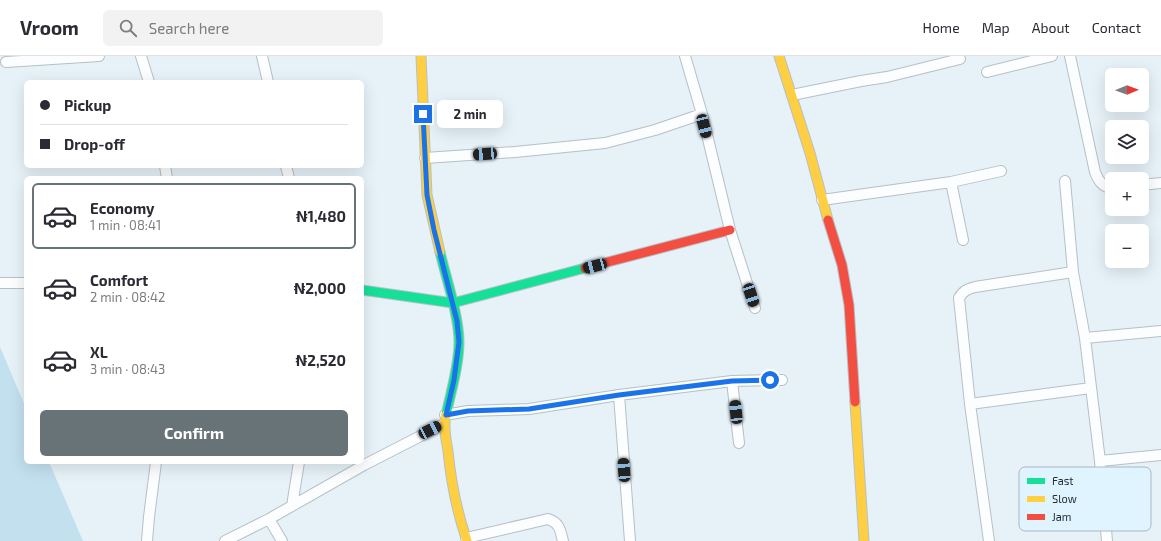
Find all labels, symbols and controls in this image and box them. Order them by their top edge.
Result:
search box [103,10,383,46]
text: Vroom [20,16,79,39]
icon: search [117,17,139,39]
text: Search here [149,19,229,37]
text: Home [923,19,960,36]
text: Map [982,19,1010,36]
text: About [1032,19,1070,36]
text: Contact [1092,19,1141,36]
north arrow [1105,68,1149,112]
map controls [1105,68,1149,268]
text: Pickup [64,96,111,114]
callout: 2 min [437,100,503,128]
route end [414,105,432,123]
text: 2 min [453,106,487,122]
car [695,113,713,139]
button: layers [1105,120,1149,164]
text: Drop-off [64,135,125,153]
car [473,147,497,161]
button: + [1105,172,1149,216]
icon: car [42,198,78,234]
text: Economy [90,199,155,217]
text: ₦1,480 [296,207,346,225]
text: 1 min · 08:41 [90,217,161,233]
button: − [1105,224,1149,268]
car [582,257,608,275]
icon: car [42,270,78,306]
text: Comfort [90,271,148,289]
text: ₦2,000 [294,279,346,297]
car [742,282,760,308]
text: 2 min · 08:42 [90,289,165,305]
icon: car [42,342,78,378]
text: XL [90,343,108,361]
text: ₦2,520 [296,351,346,369]
text: 3 min · 08:43 [90,361,165,377]
route start [761,371,779,389]
car [729,399,743,425]
button: Confirm [40,410,348,456]
car [417,419,443,441]
car [617,458,631,482]
legend [1019,467,1151,531]
text: Fast [1052,474,1074,487]
text: Slow [1052,492,1077,505]
text: Jam [1052,510,1071,523]

